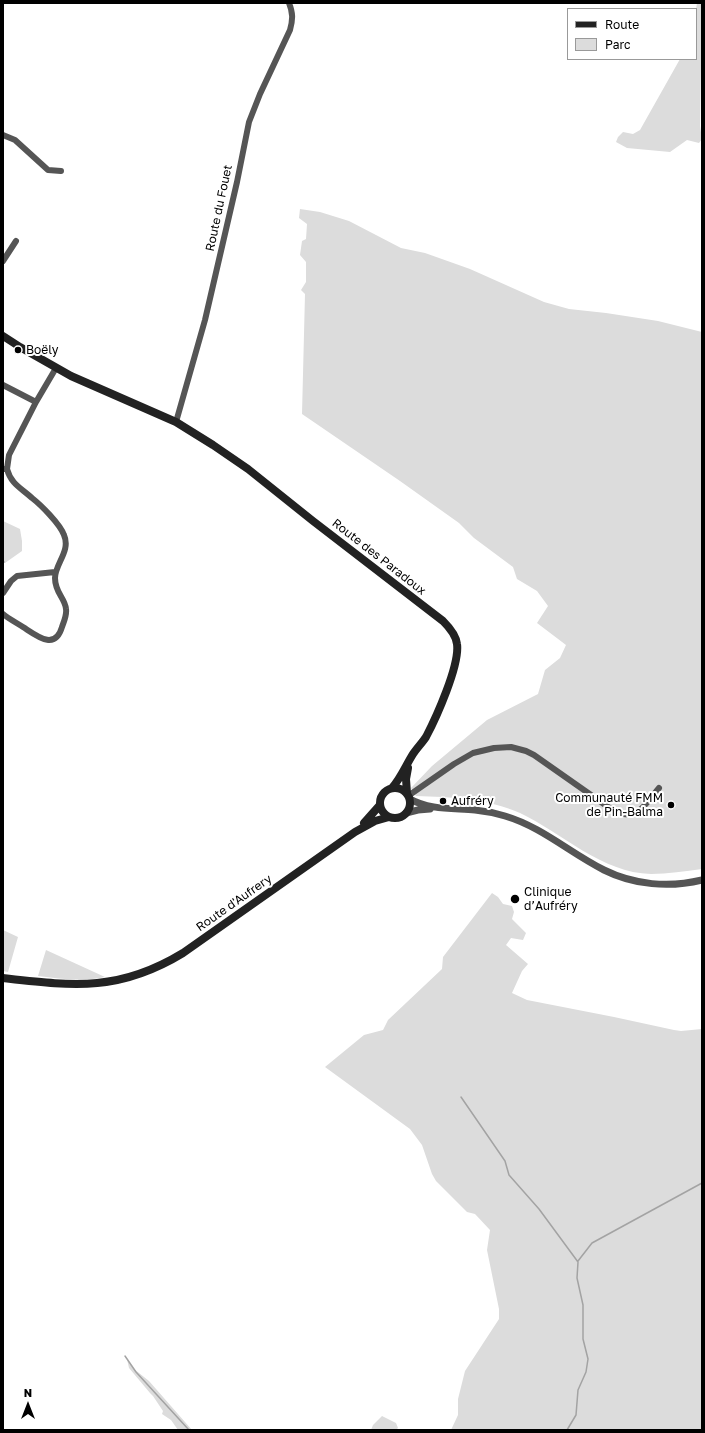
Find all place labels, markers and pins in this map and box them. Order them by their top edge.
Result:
place label: Boëly [26,343,59,357]
marker: Boëly [13,345,23,355]
place label: Communauté FMM de Pin-Balma [555,791,663,819]
place label: Aufréry [451,794,494,808]
marker: Aufréry [438,796,448,806]
marker: Communauté FMM de Pin-Balma [666,800,676,810]
place label: Clinique d’Aufréry [524,885,578,913]
marker: Clinique d’Aufréry [509,893,521,905]

